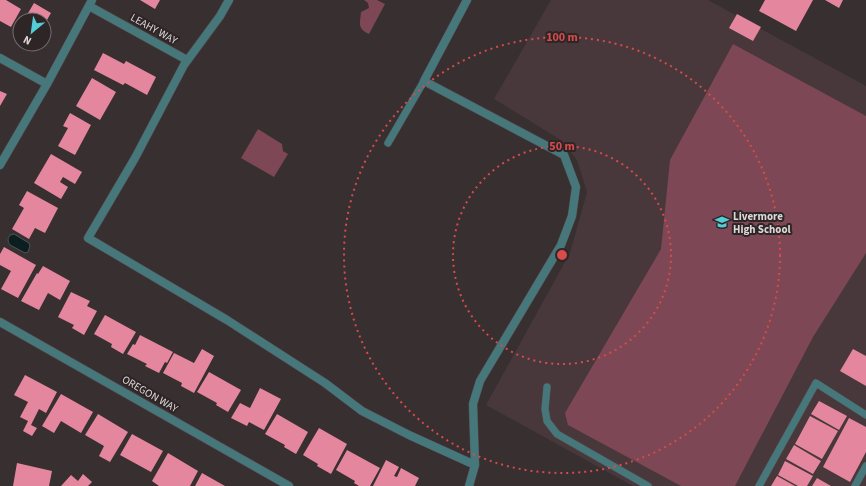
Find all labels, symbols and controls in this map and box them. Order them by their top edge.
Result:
street label: LEAHY WAY [128,10,181,48]
north arrow [12,12,52,52]
text: 100 m [546,29,578,46]
text: N [21,32,34,49]
text: 50 m [549,138,575,155]
place label: Livermore High School [733,209,792,237]
school or university icon: Livermore High School [714,214,730,230]
centre of rings [555,248,569,262]
street label: OREGON WAY [119,372,181,416]

